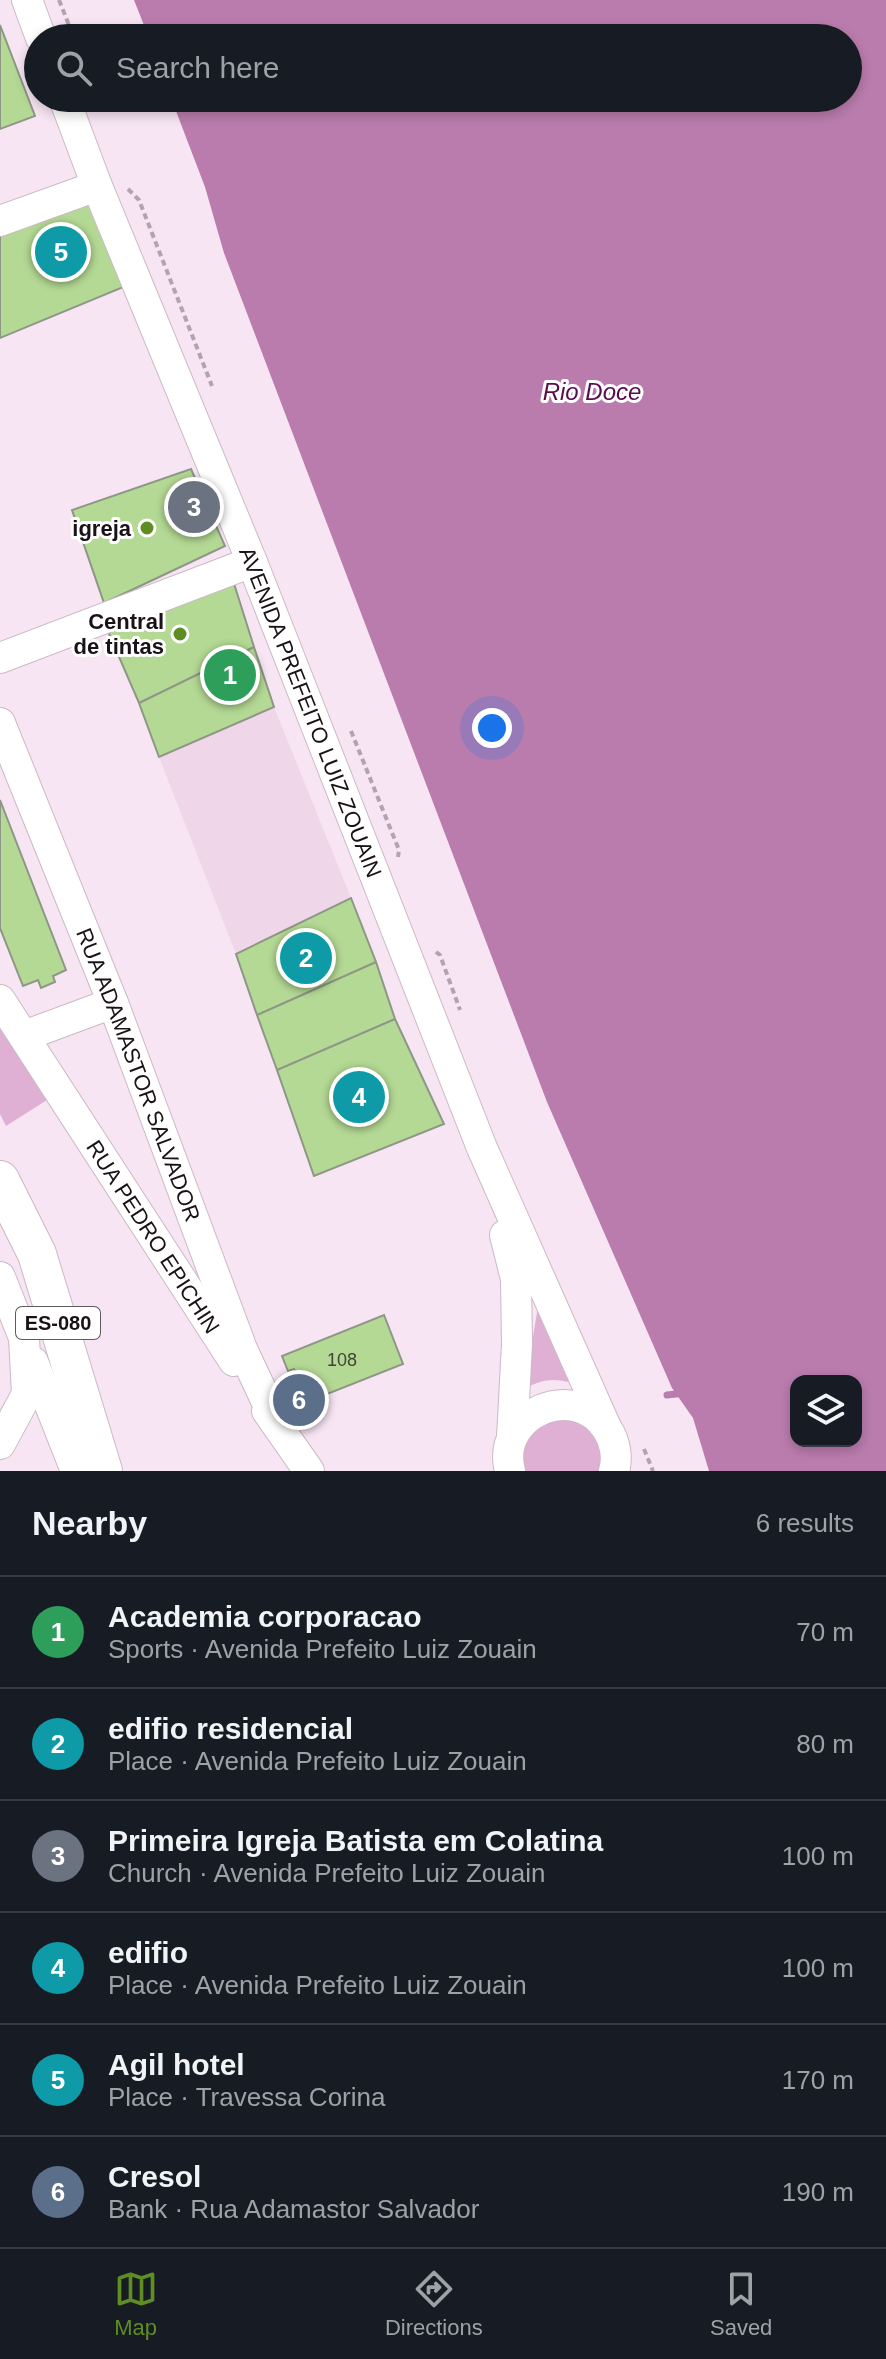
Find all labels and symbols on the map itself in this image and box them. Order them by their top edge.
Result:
pin: 5 [35,222,87,282]
water label: Rio Doce [543,378,641,405]
pin: 3 [168,477,220,537]
place label: igreja [72,516,132,541]
marker: igreja [138,519,156,537]
street label: AVENIDA PREFEITO LUIZ ZOUAIN [234,544,387,881]
place label: Central de tintas [74,609,164,659]
marker: Central de tintas [171,625,189,643]
pin: 1 [204,645,256,705]
your location [472,708,512,748]
street label: RUA ADAMASTOR SALVADOR [71,924,205,1225]
pin: 2 [280,928,332,988]
pin: 4 [333,1067,385,1127]
street label: RUA PEDRO EPICHIN [81,1136,225,1338]
road number: ES-080 [16,1307,100,1339]
house number: 108 [327,1350,357,1370]
pin: 6 [273,1370,325,1430]

